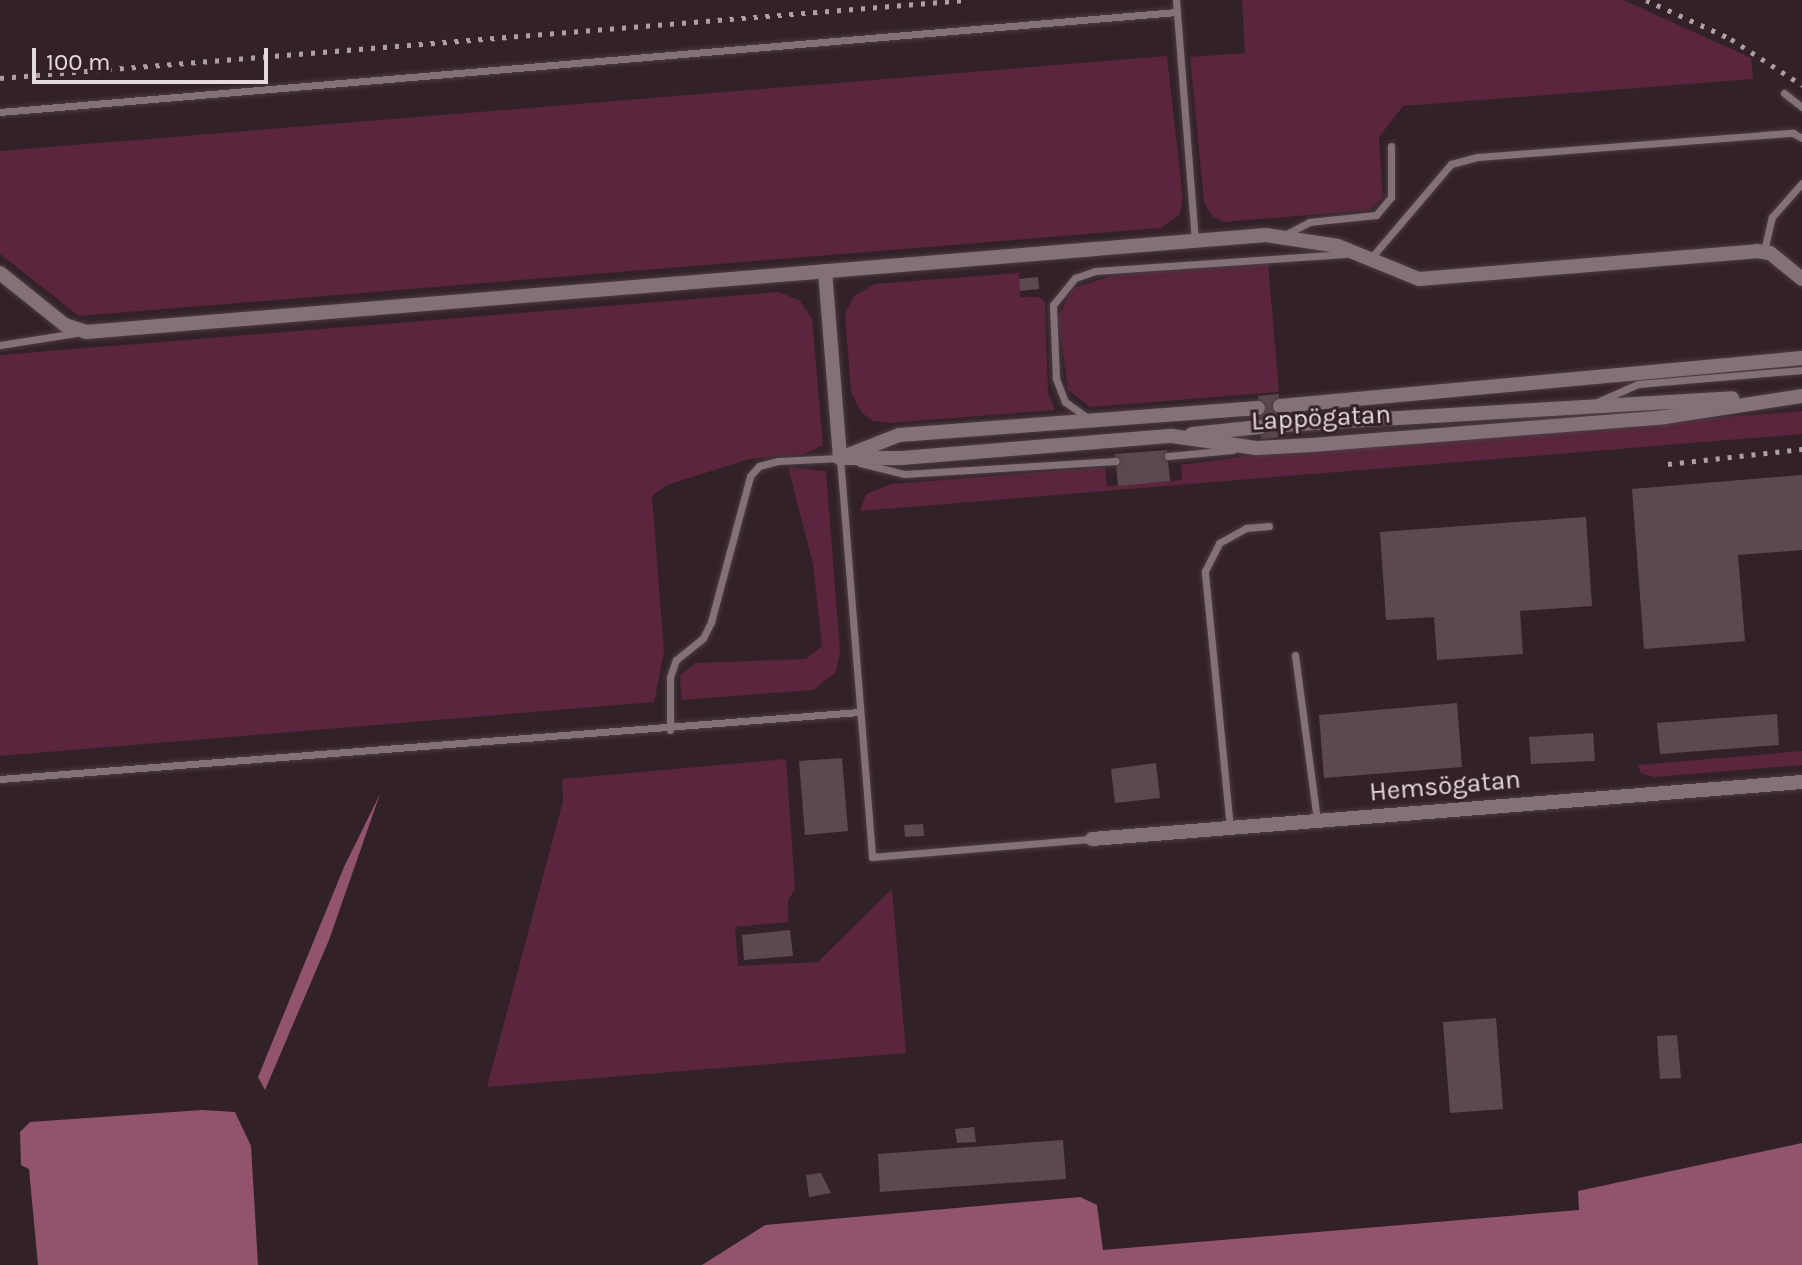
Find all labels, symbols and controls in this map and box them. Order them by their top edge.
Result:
scale bar [36,32,272,82]
text: 100 m [46,48,111,76]
street label: Lappögatan [1250,399,1392,437]
street label: Hemsögatan [1368,764,1522,808]

